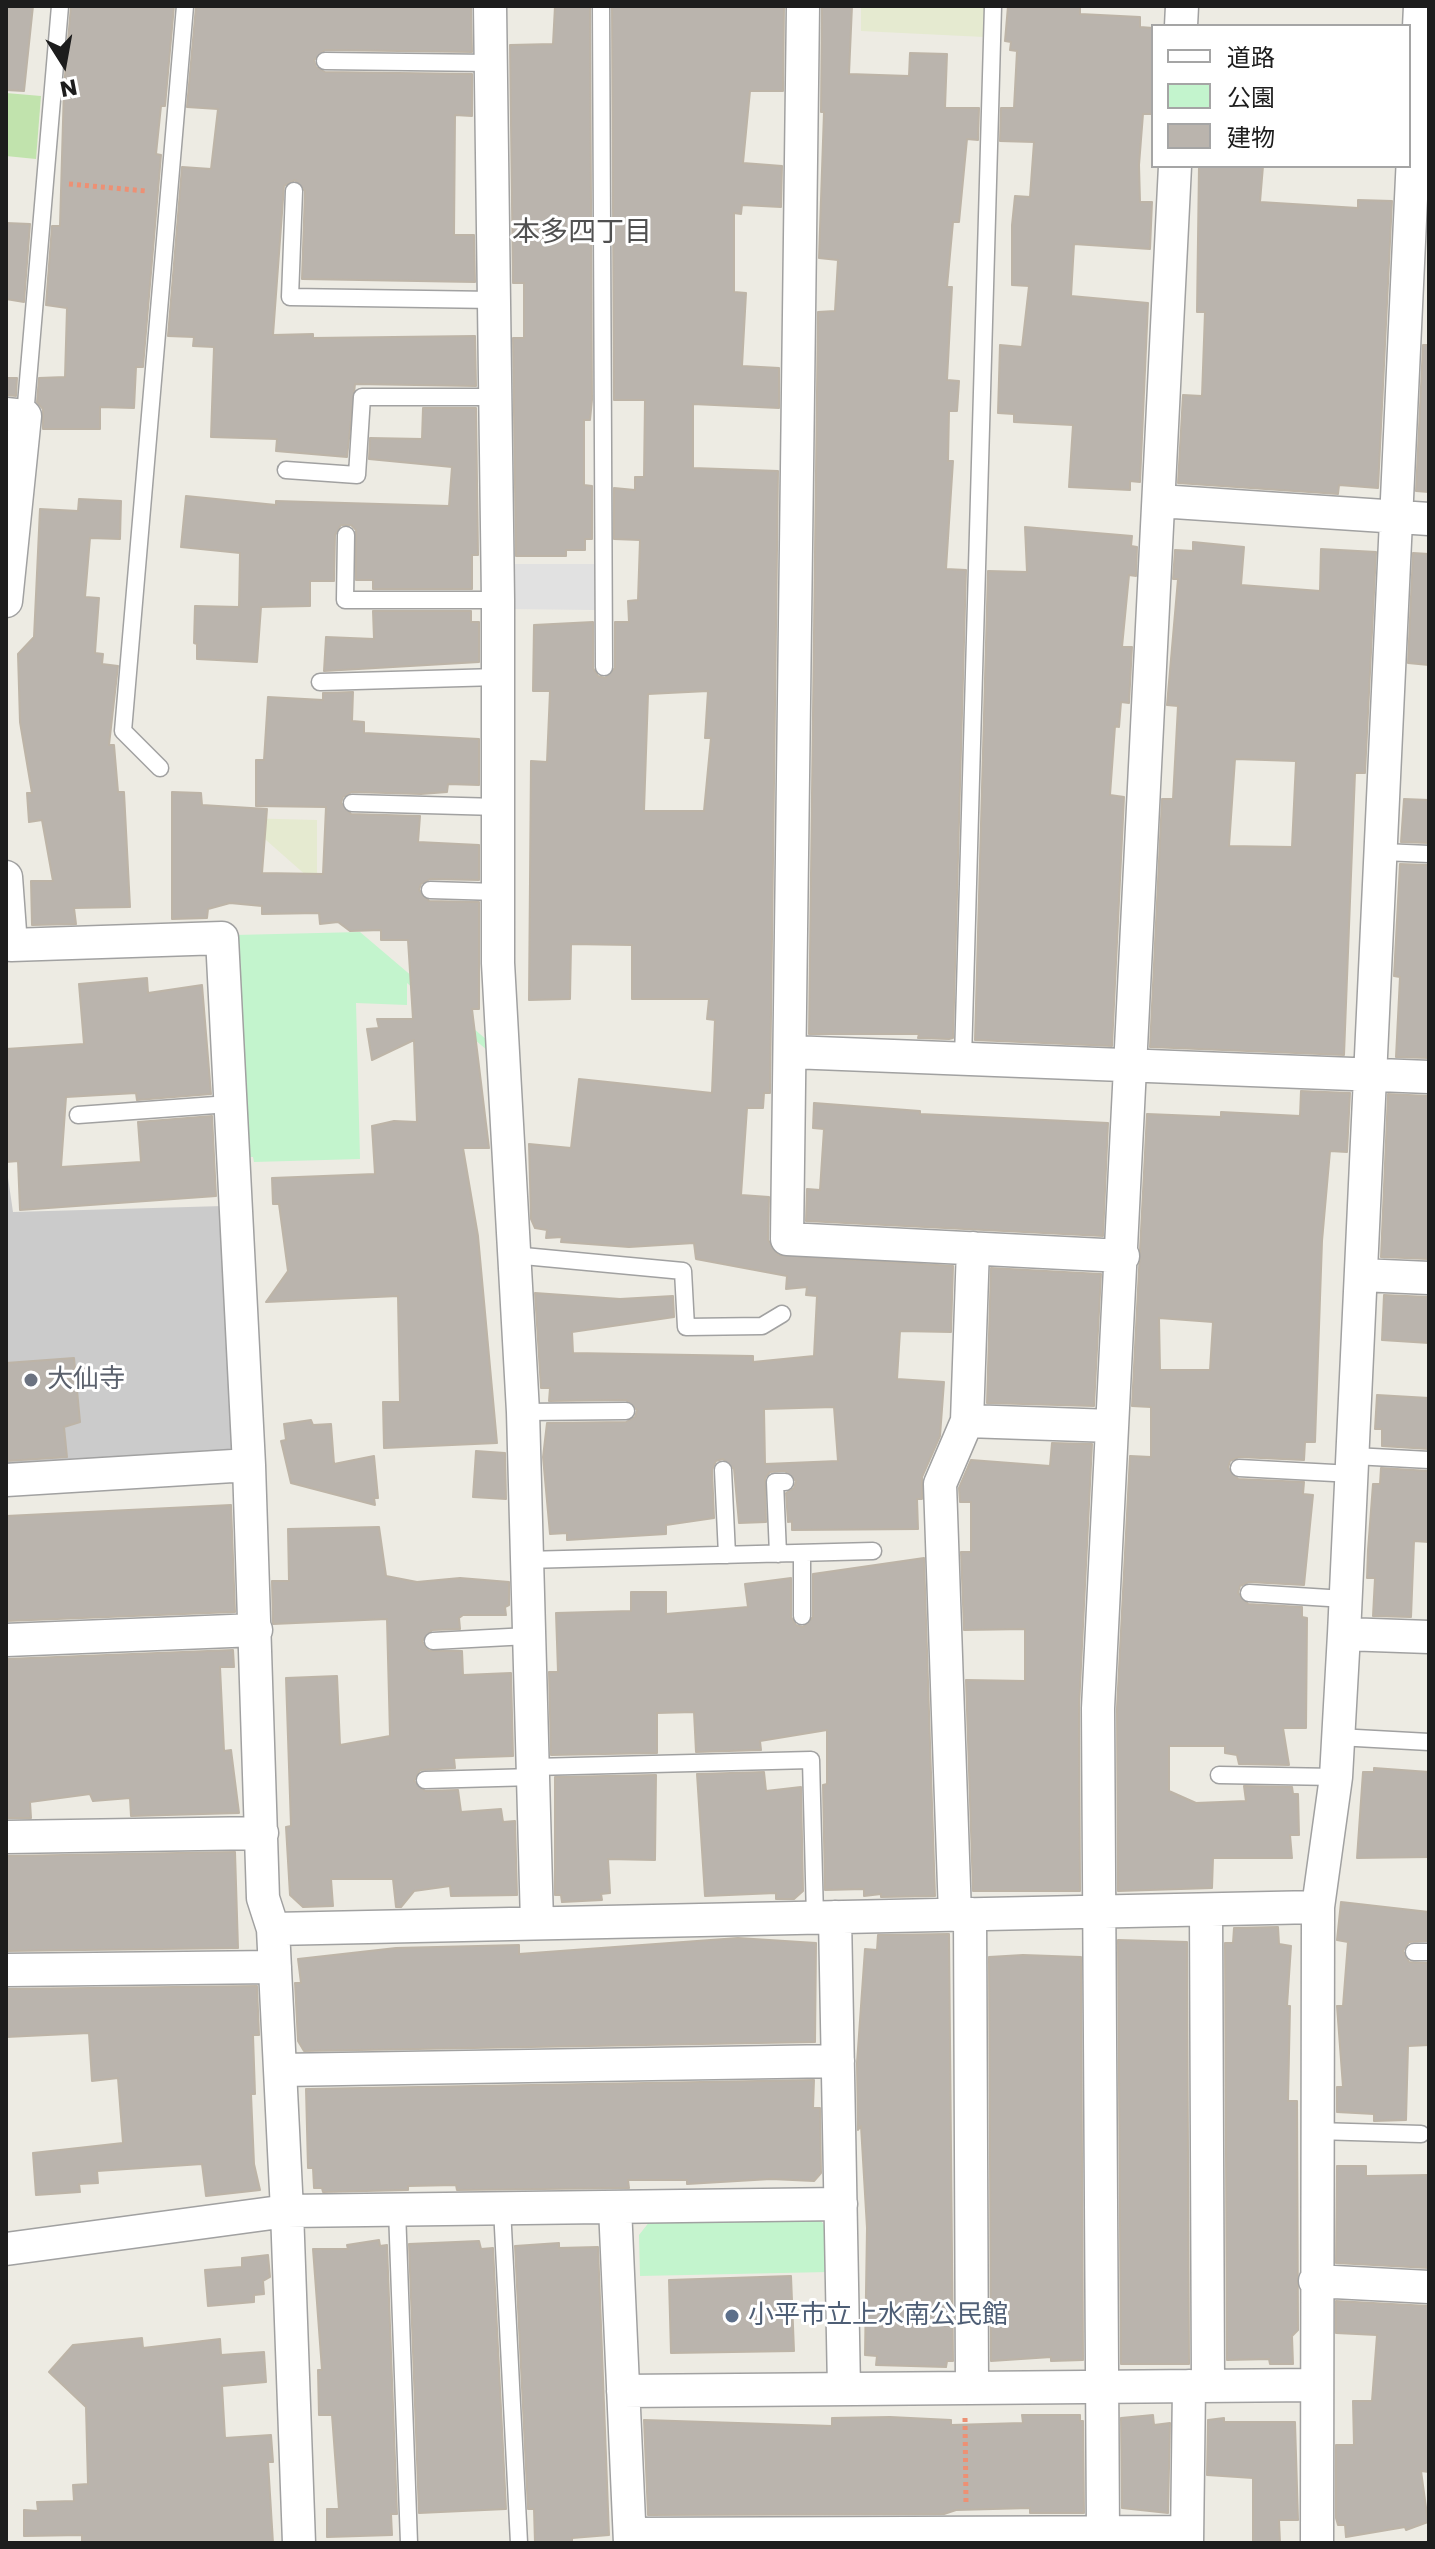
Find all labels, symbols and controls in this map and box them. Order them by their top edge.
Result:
north arrow [24,24,104,104]
legend [1151,24,1411,168]
text: 道路 [1227,41,1275,74]
text: N [58,71,80,105]
text: 公園 [1227,81,1275,114]
text: 建物 [1227,121,1275,154]
district label: 本多四丁目 [512,217,652,251]
place label: 大仙寺 [47,1364,125,1396]
marker: 大仙寺 [22,1371,40,1389]
place label: 小平市立上水南公民館 [748,2300,1008,2332]
marker: 小平市立上水南公民館 [723,2307,741,2325]

